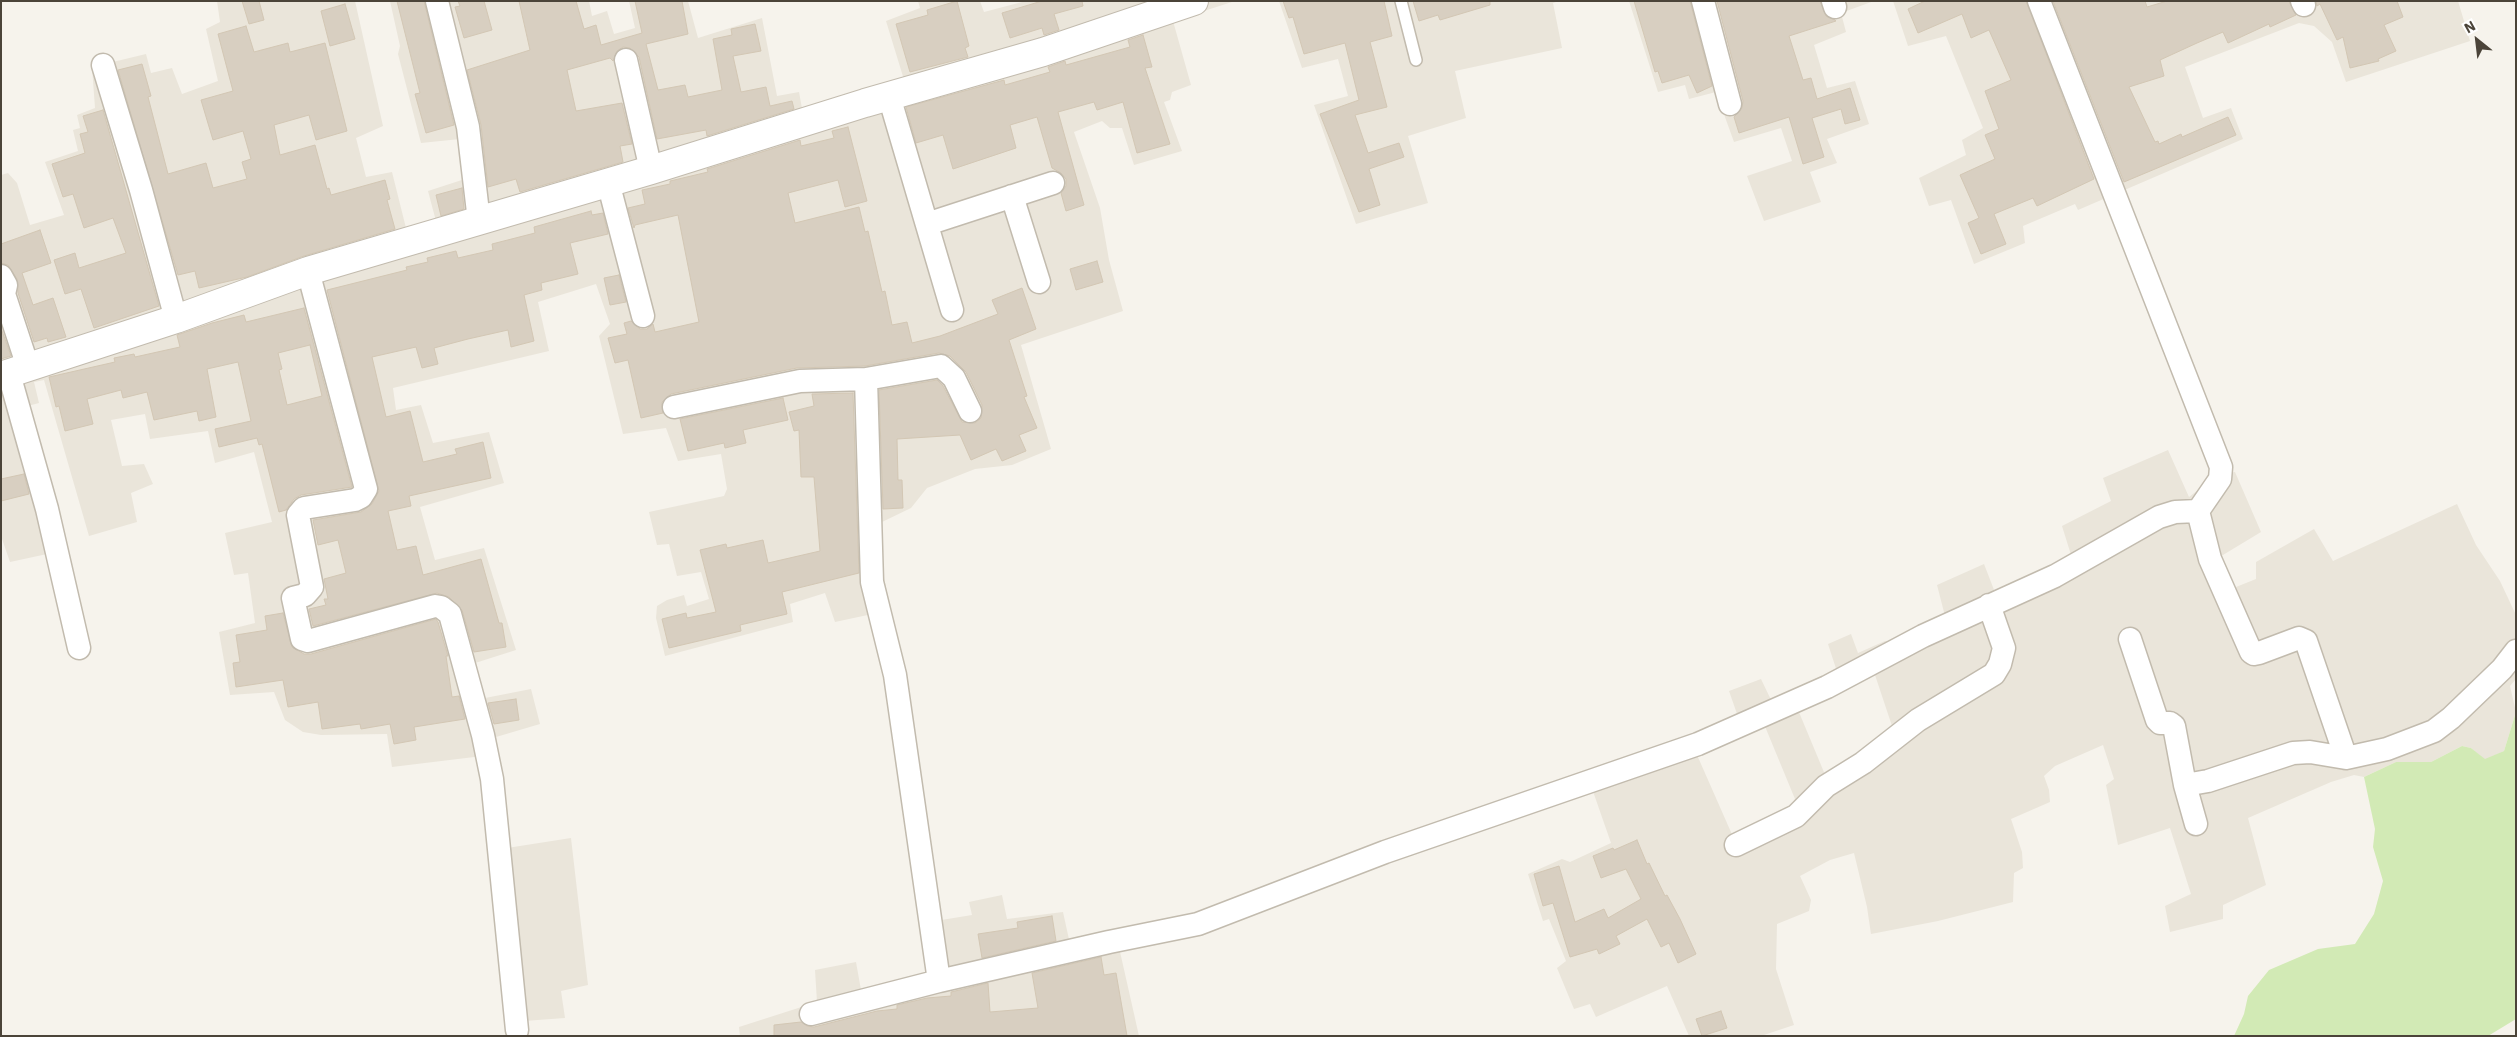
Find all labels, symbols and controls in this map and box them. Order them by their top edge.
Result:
north arrow [2452,15,2502,65]
text: N [2461,17,2479,37]

